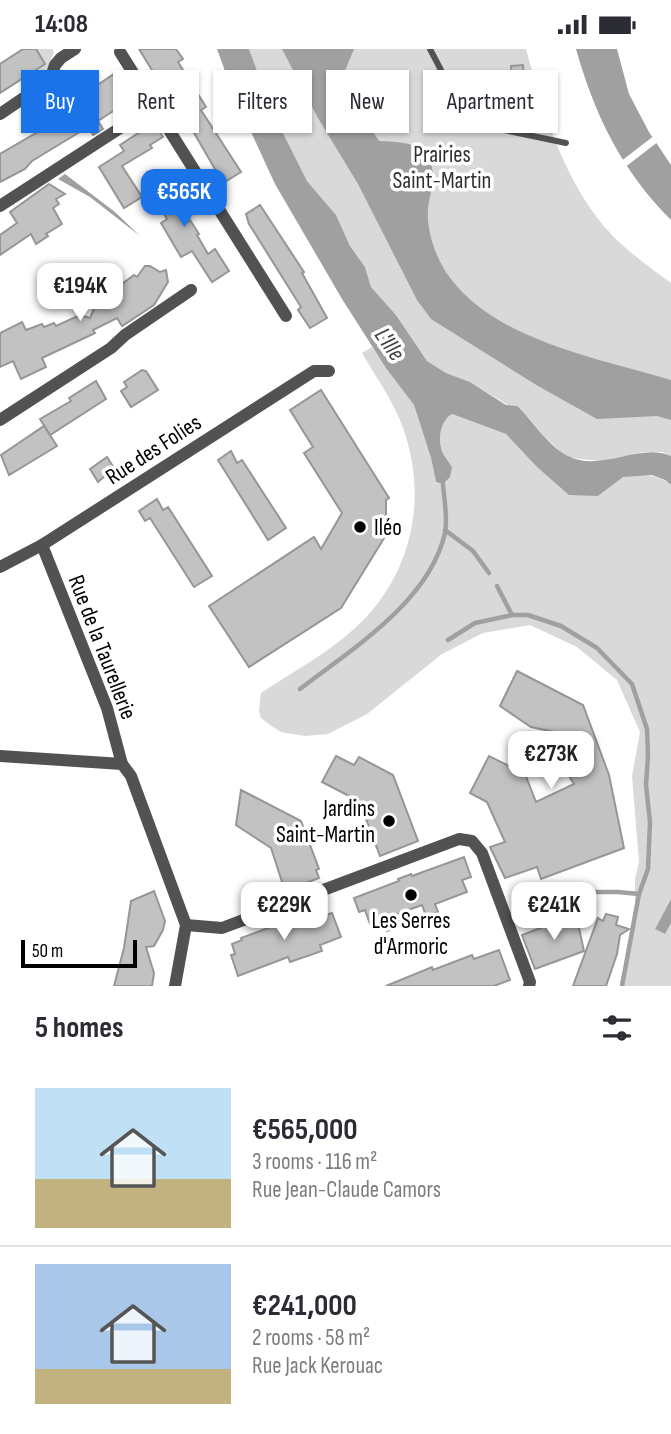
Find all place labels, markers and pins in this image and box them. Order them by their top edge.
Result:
pin: €565K [135,169,233,229]
pin: €194K [31,264,129,323]
place label: Iléo [374,514,402,542]
marker: Iléo [352,519,368,535]
pin: €273K [502,731,600,791]
place label: Jardins Saint-Martin [276,795,375,849]
marker: Jardins Saint-Martin [381,813,397,829]
pin: €229K [235,883,333,942]
pin: €241K [505,883,603,942]
marker: Les Serres d'Armoric [403,887,419,903]
place label: Les Serres d'Armoric [372,907,450,961]

